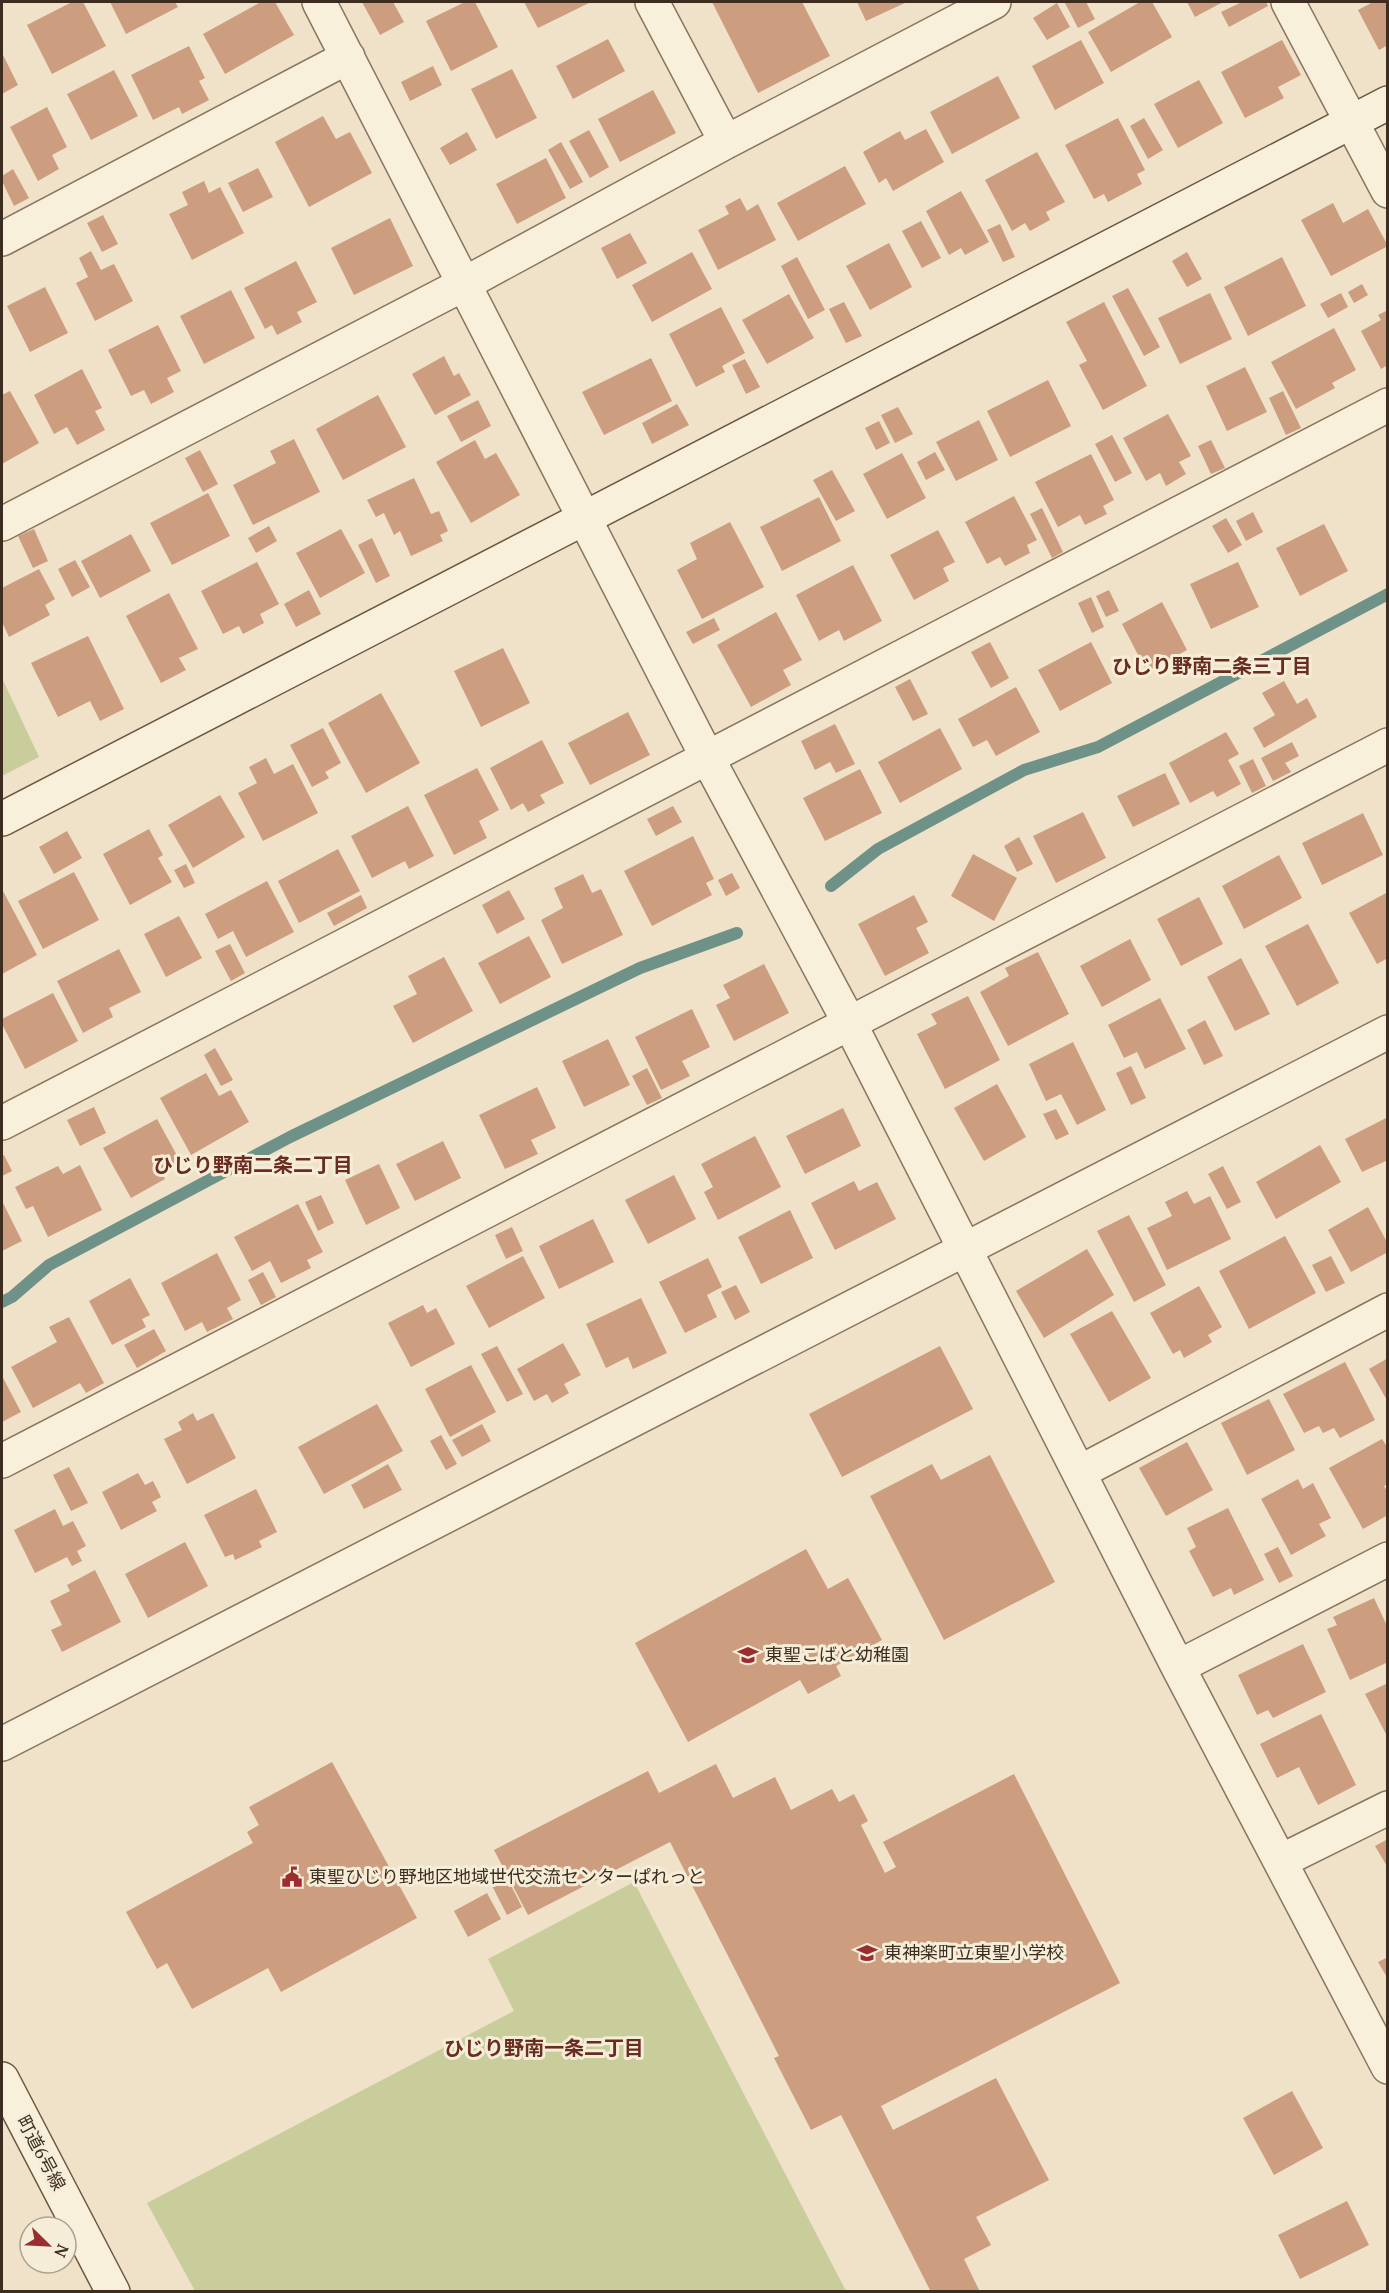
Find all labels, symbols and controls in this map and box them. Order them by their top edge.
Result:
district label: ひじり野南二条三丁目 [1112,652,1312,679]
district label: ひじり野南二条二丁目 [153,1151,353,1178]
place label: 東聖こばと幼稚園 [765,1642,909,1666]
school or university icon: 東聖こばと幼稚園 [736,1643,760,1667]
place label: 東聖ひじり野地区地域世代交流センターぱれっと [309,1864,705,1888]
public building icon: 東聖ひじり野地区地域世代交流センターぱれっと [280,1865,304,1889]
place label: 東神楽町立東聖小学校 [884,1940,1064,1964]
school or university icon: 東神楽町立東聖小学校 [855,1941,879,1965]
district label: ひじり野南一条二丁目 [444,2034,644,2061]
street label: 町道6号線 [12,2111,72,2194]
north arrow [18,2215,78,2275]
text: N [49,2241,74,2261]

